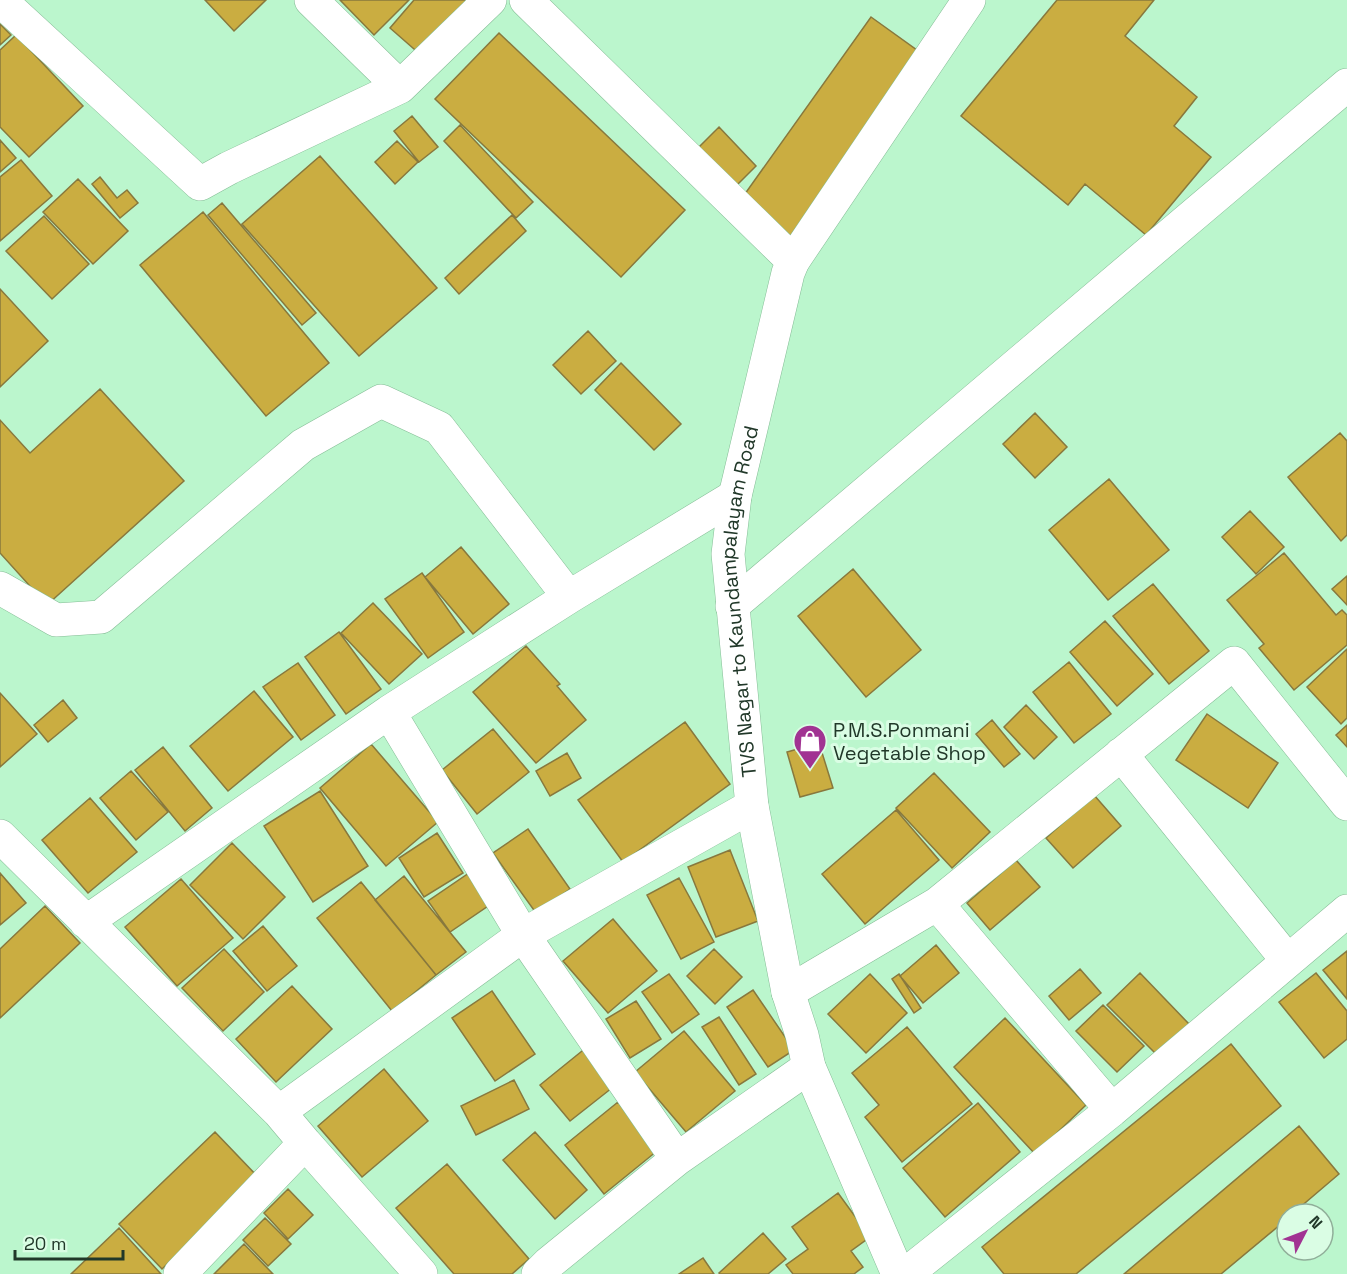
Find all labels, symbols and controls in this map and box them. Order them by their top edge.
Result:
street label: TVS Nagar to Kaundampalayam Road [714,423,764,778]
place label: P.M.S.Ponmani Vegetable Shop [833,717,986,766]
shop icon: P.M.S.Ponmani Vegetable Shop [792,723,828,770]
north arrow [1275,1202,1335,1262]
text: N [1304,1211,1327,1233]
scale bar [15,1223,123,1261]
text: 20 m [24,1232,67,1255]

